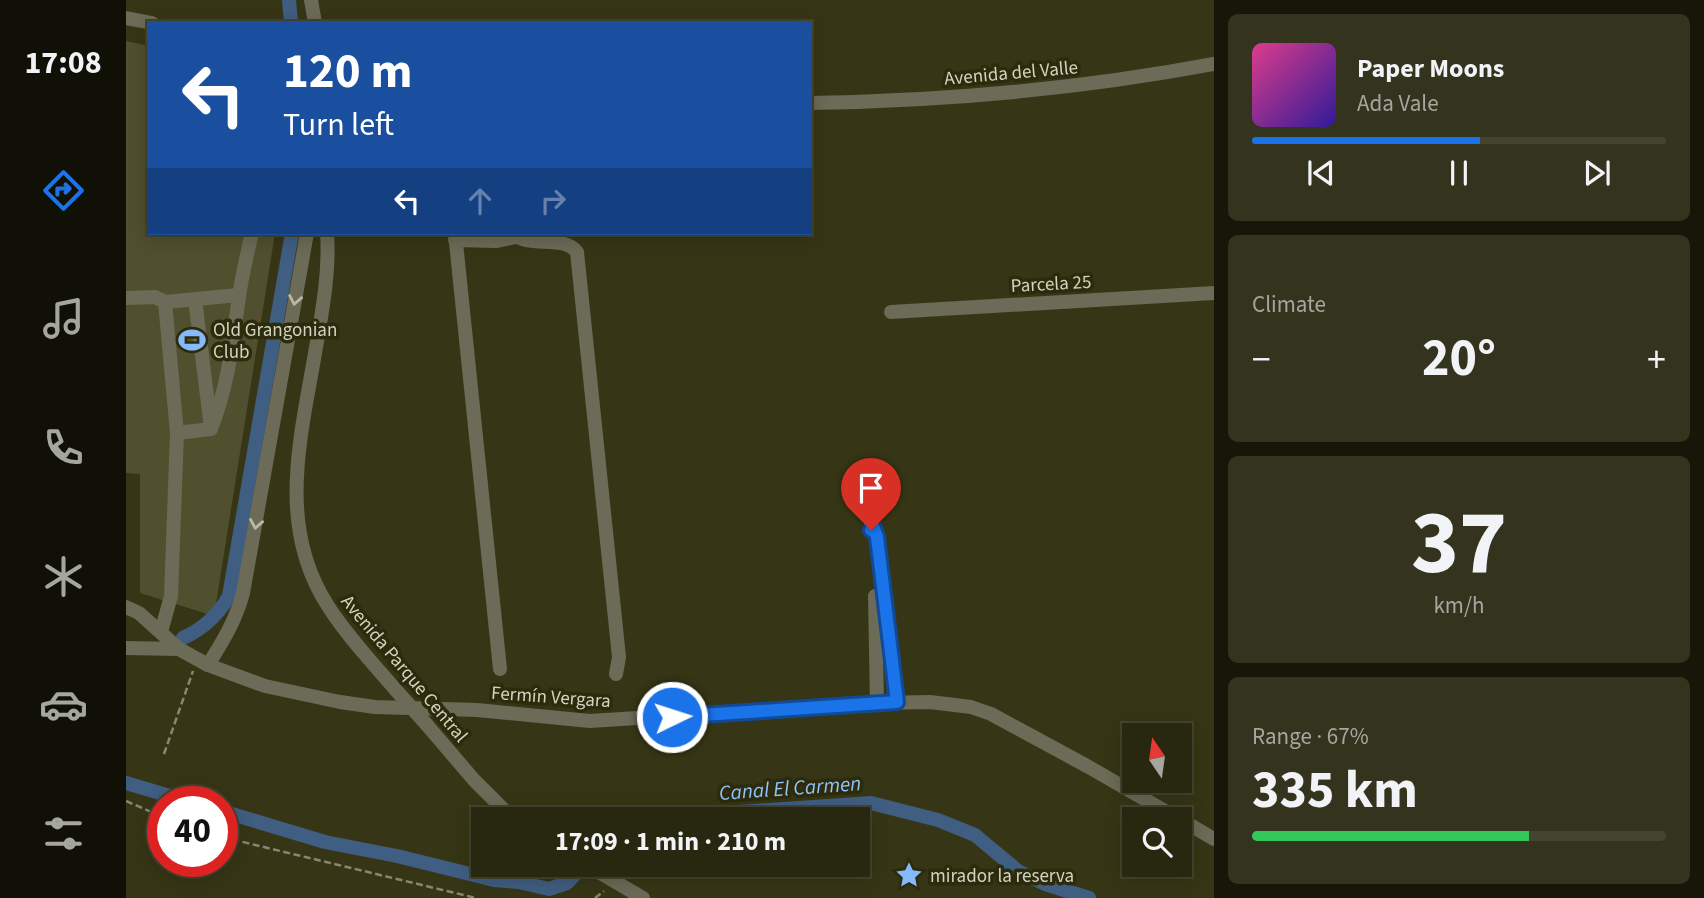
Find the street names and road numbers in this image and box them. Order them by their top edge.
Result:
street label: Avenida del Valle [943,54,1079,93]
street label: Parcela 25 [1010,269,1092,300]
street label: Avenida Parque Central [334,589,474,749]
street label: Fermín Vergara [490,680,612,715]

